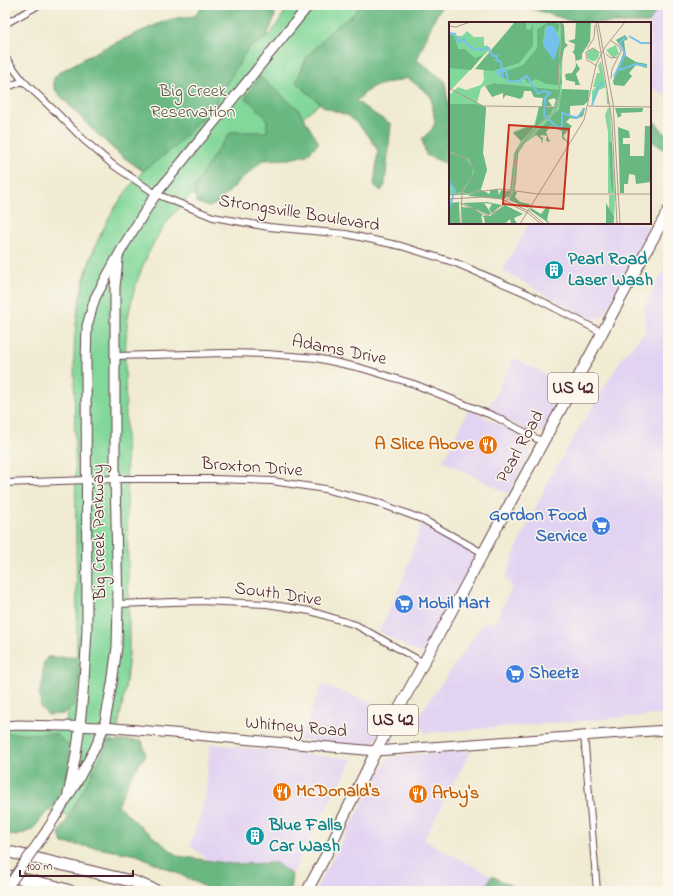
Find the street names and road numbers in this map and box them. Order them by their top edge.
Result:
street label: Strongsville Boulevard [216,188,381,241]
street label: Adams Drive [289,329,390,373]
road number: US 42 [548,373,598,403]
street label: Pearl Road [490,406,552,488]
street label: Broxton Drive [199,451,304,485]
street label: Big Creek Parkway [86,464,115,601]
street label: South Drive [233,576,324,614]
road number: US 42 [368,705,418,735]
street label: Whitney Road [244,711,348,745]

